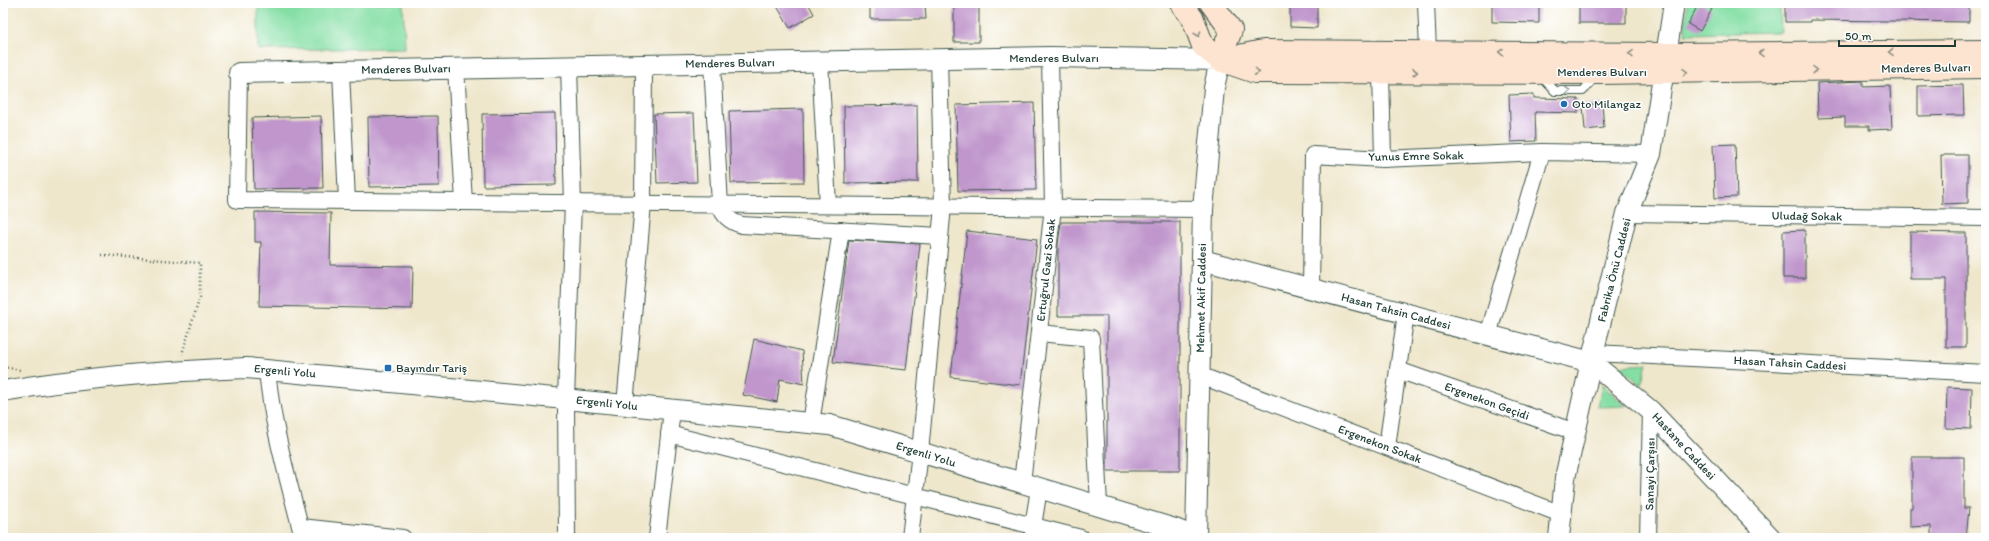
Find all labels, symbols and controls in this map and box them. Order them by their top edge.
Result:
scale bar [1839,22,1955,48]
text: 50 m [1845,29,1871,43]
one-way arrow [1194,30,1202,37]
one-way arrow [1498,48,1504,56]
one-way arrow [1888,48,1894,56]
one-way arrow [1758,49,1764,58]
one-way arrow [1628,50,1634,58]
street label: Menderes Bulvarı [1009,51,1099,65]
street label: Menderes Bulvarı [685,55,775,71]
street label: Menderes Bulvarı [1881,60,1971,76]
street label: Menderes Bulvarı [361,61,451,77]
street label: Menderes Bulvarı [1557,65,1647,79]
one-way arrow [1812,66,1818,74]
one-way arrow [1254,67,1260,76]
one-way arrow [1412,68,1418,76]
one-way arrow [1682,68,1688,76]
one-way arrow [1565,87,1571,95]
place label: Oto Milangaz [1572,97,1641,111]
marker: Oto Milangaz [1559,99,1569,109]
street label: Yunus Emre Sokak [1368,148,1465,164]
street label: Uludağ Sokak [1772,208,1843,224]
street label: Fabrika Önü Caddesi [1594,216,1634,324]
street label: Ertuğrul Gazi Sokak [1034,217,1058,322]
street label: Mehmet Akif Caddesi [1193,243,1209,353]
street label: Hasan Tahsin Caddesi [1340,290,1452,332]
street label: Hasan Tahsin Caddesi [1733,353,1847,373]
street label: Ergenli Yolu [253,361,317,381]
place label: Bayındır Tariş [396,361,467,375]
marker: Bayındır Tariş [383,363,393,373]
street label: Ergenekon Geçidi [1443,379,1531,423]
street label: Ergenli Yolu [575,393,639,413]
street label: Hastane Caddesi [1649,410,1719,482]
street label: Ergenekon Sokak [1336,422,1424,467]
street label: Ergenli Yolu [894,438,958,470]
street label: Sanayi Çarşısı [1642,438,1658,510]

